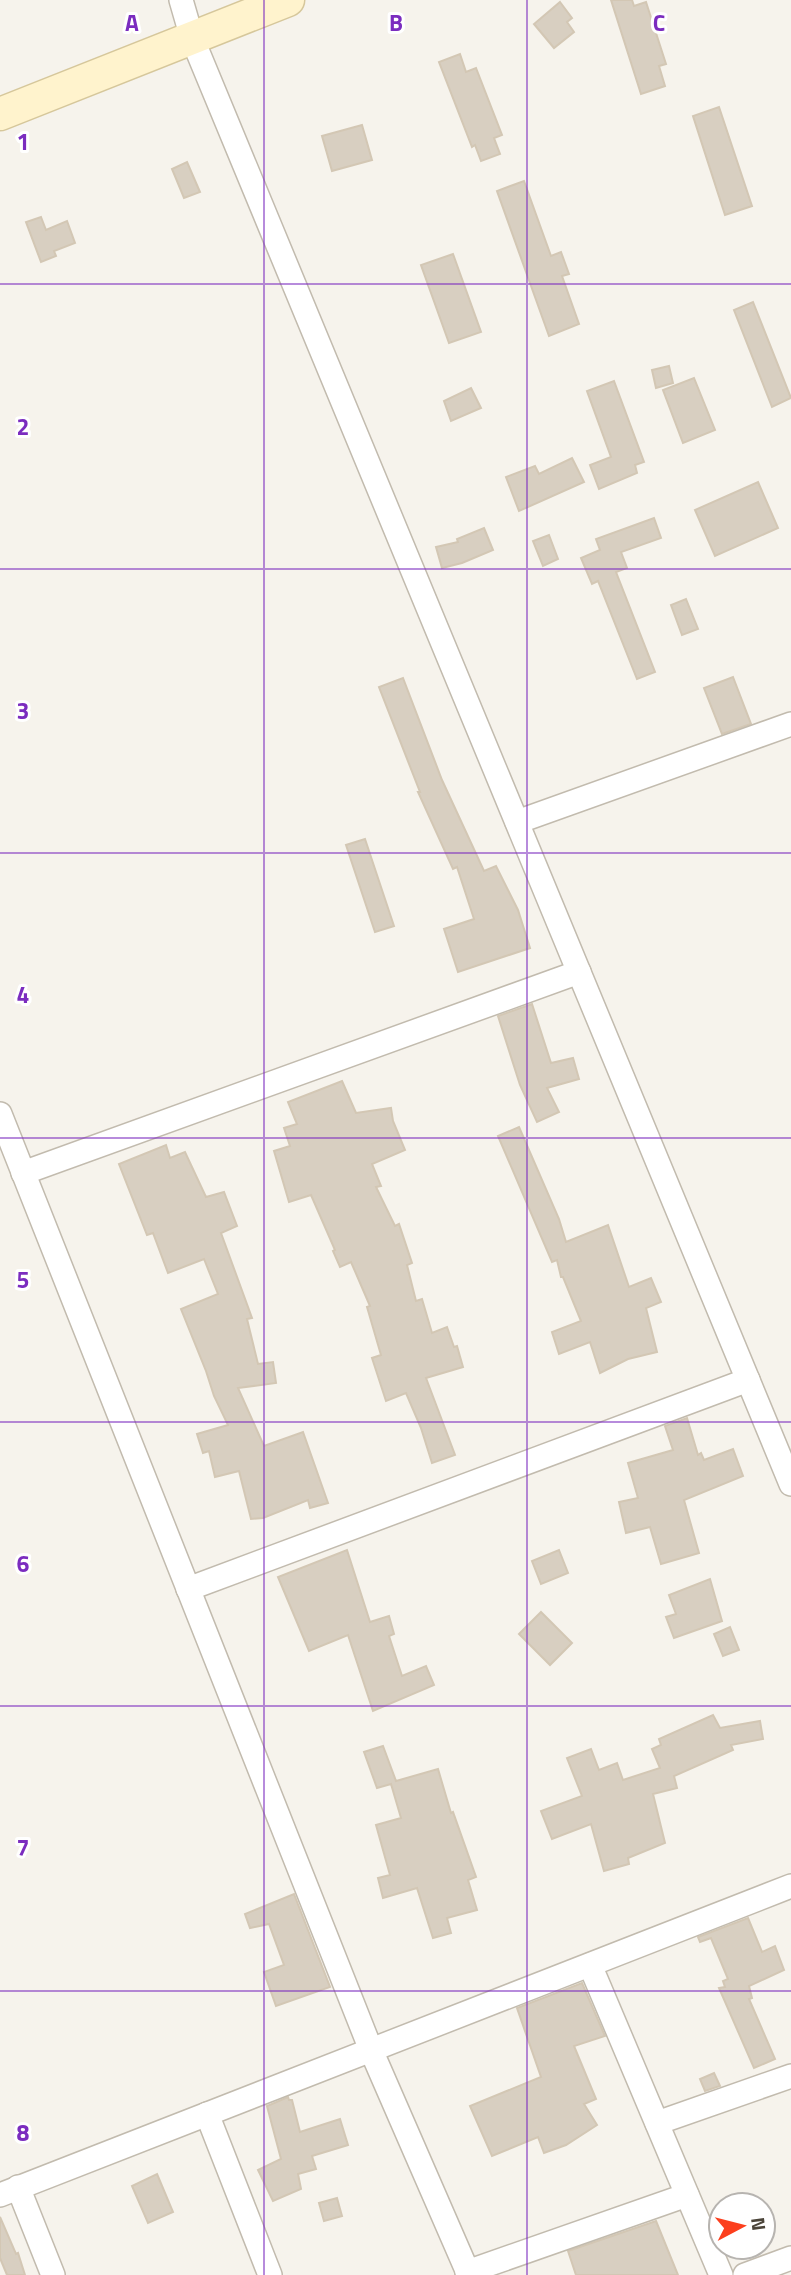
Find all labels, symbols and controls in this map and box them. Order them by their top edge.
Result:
text: A [125,5,139,40]
text: B [389,5,403,40]
text: C [653,5,665,40]
text: 1 [17,124,29,159]
text: 2 [17,409,29,444]
text: 3 [17,693,29,728]
text: 4 [17,977,29,1012]
text: 5 [17,1262,29,1297]
text: 6 [17,1546,30,1581]
text: 7 [17,1830,29,1865]
text: 8 [17,2115,30,2150]
north arrow [707,2191,777,2261]
text: N [744,2216,775,2232]

